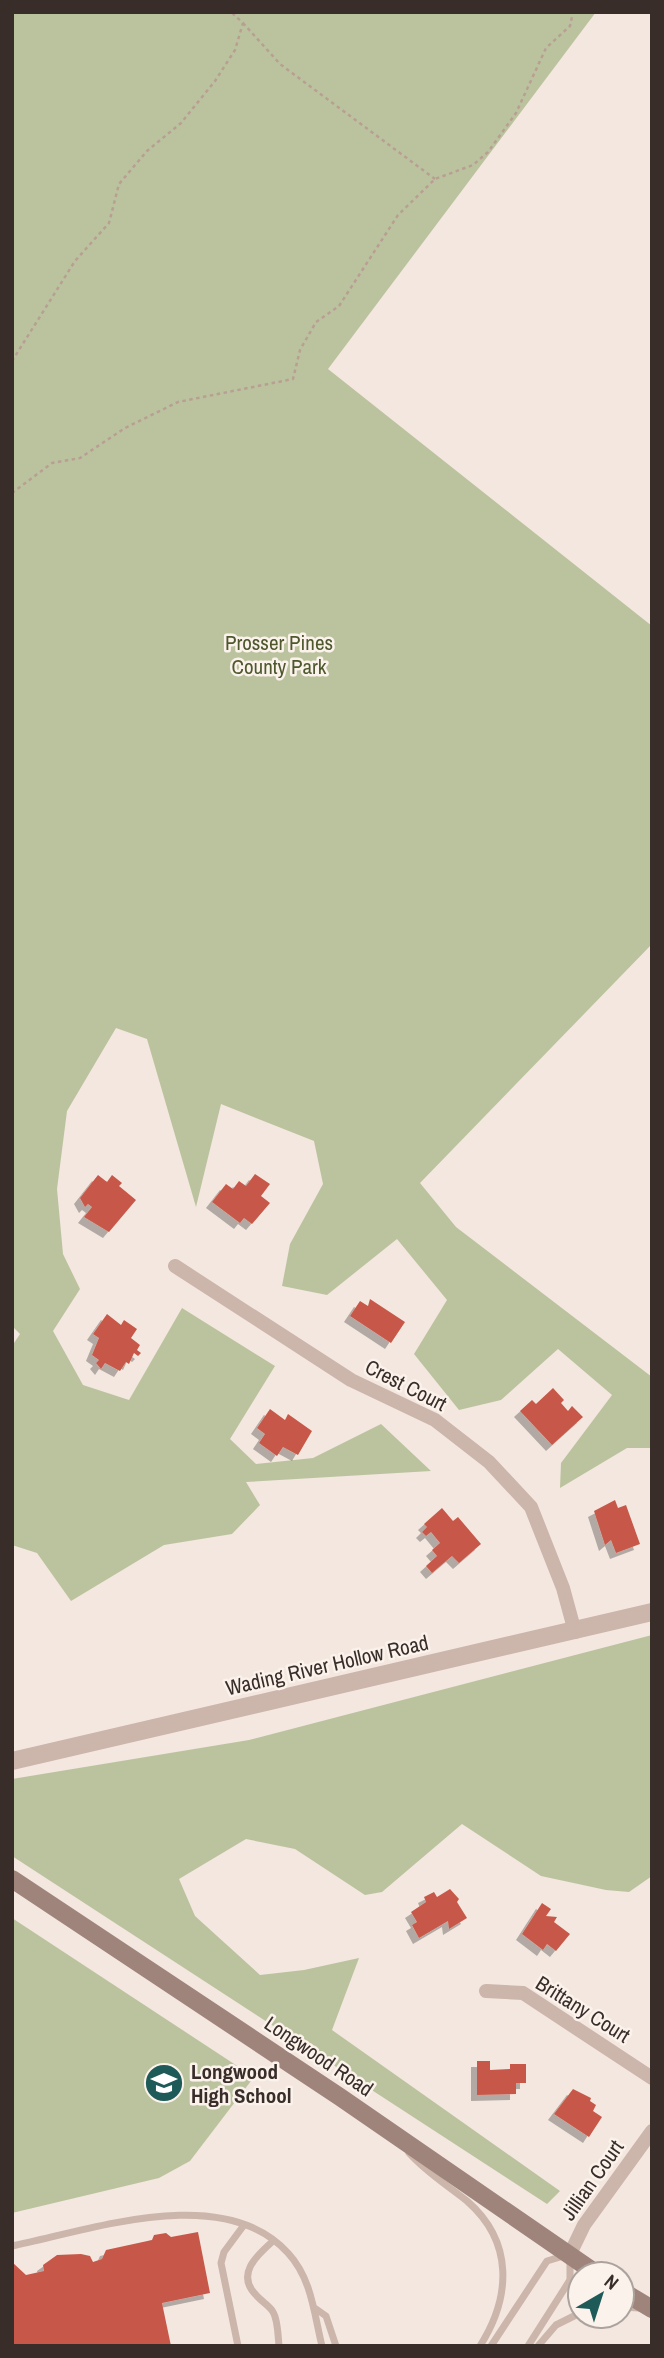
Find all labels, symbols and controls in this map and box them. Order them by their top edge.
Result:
park label: Prosser Pines County Park [225,628,333,681]
street label: Crest Court [360,1352,452,1418]
street label: Wading River Hollow Road [223,1628,431,1702]
street label: Brittany Court [530,1969,636,2050]
street label: Longwood Road [259,2009,379,2103]
place label: Longwood High School [191,2057,291,2110]
school or university icon: Longwood High School [143,2062,185,2104]
street label: Jillian Court [554,2134,630,2226]
north arrow [566,2260,636,2330]
text: N [599,2268,624,2295]

